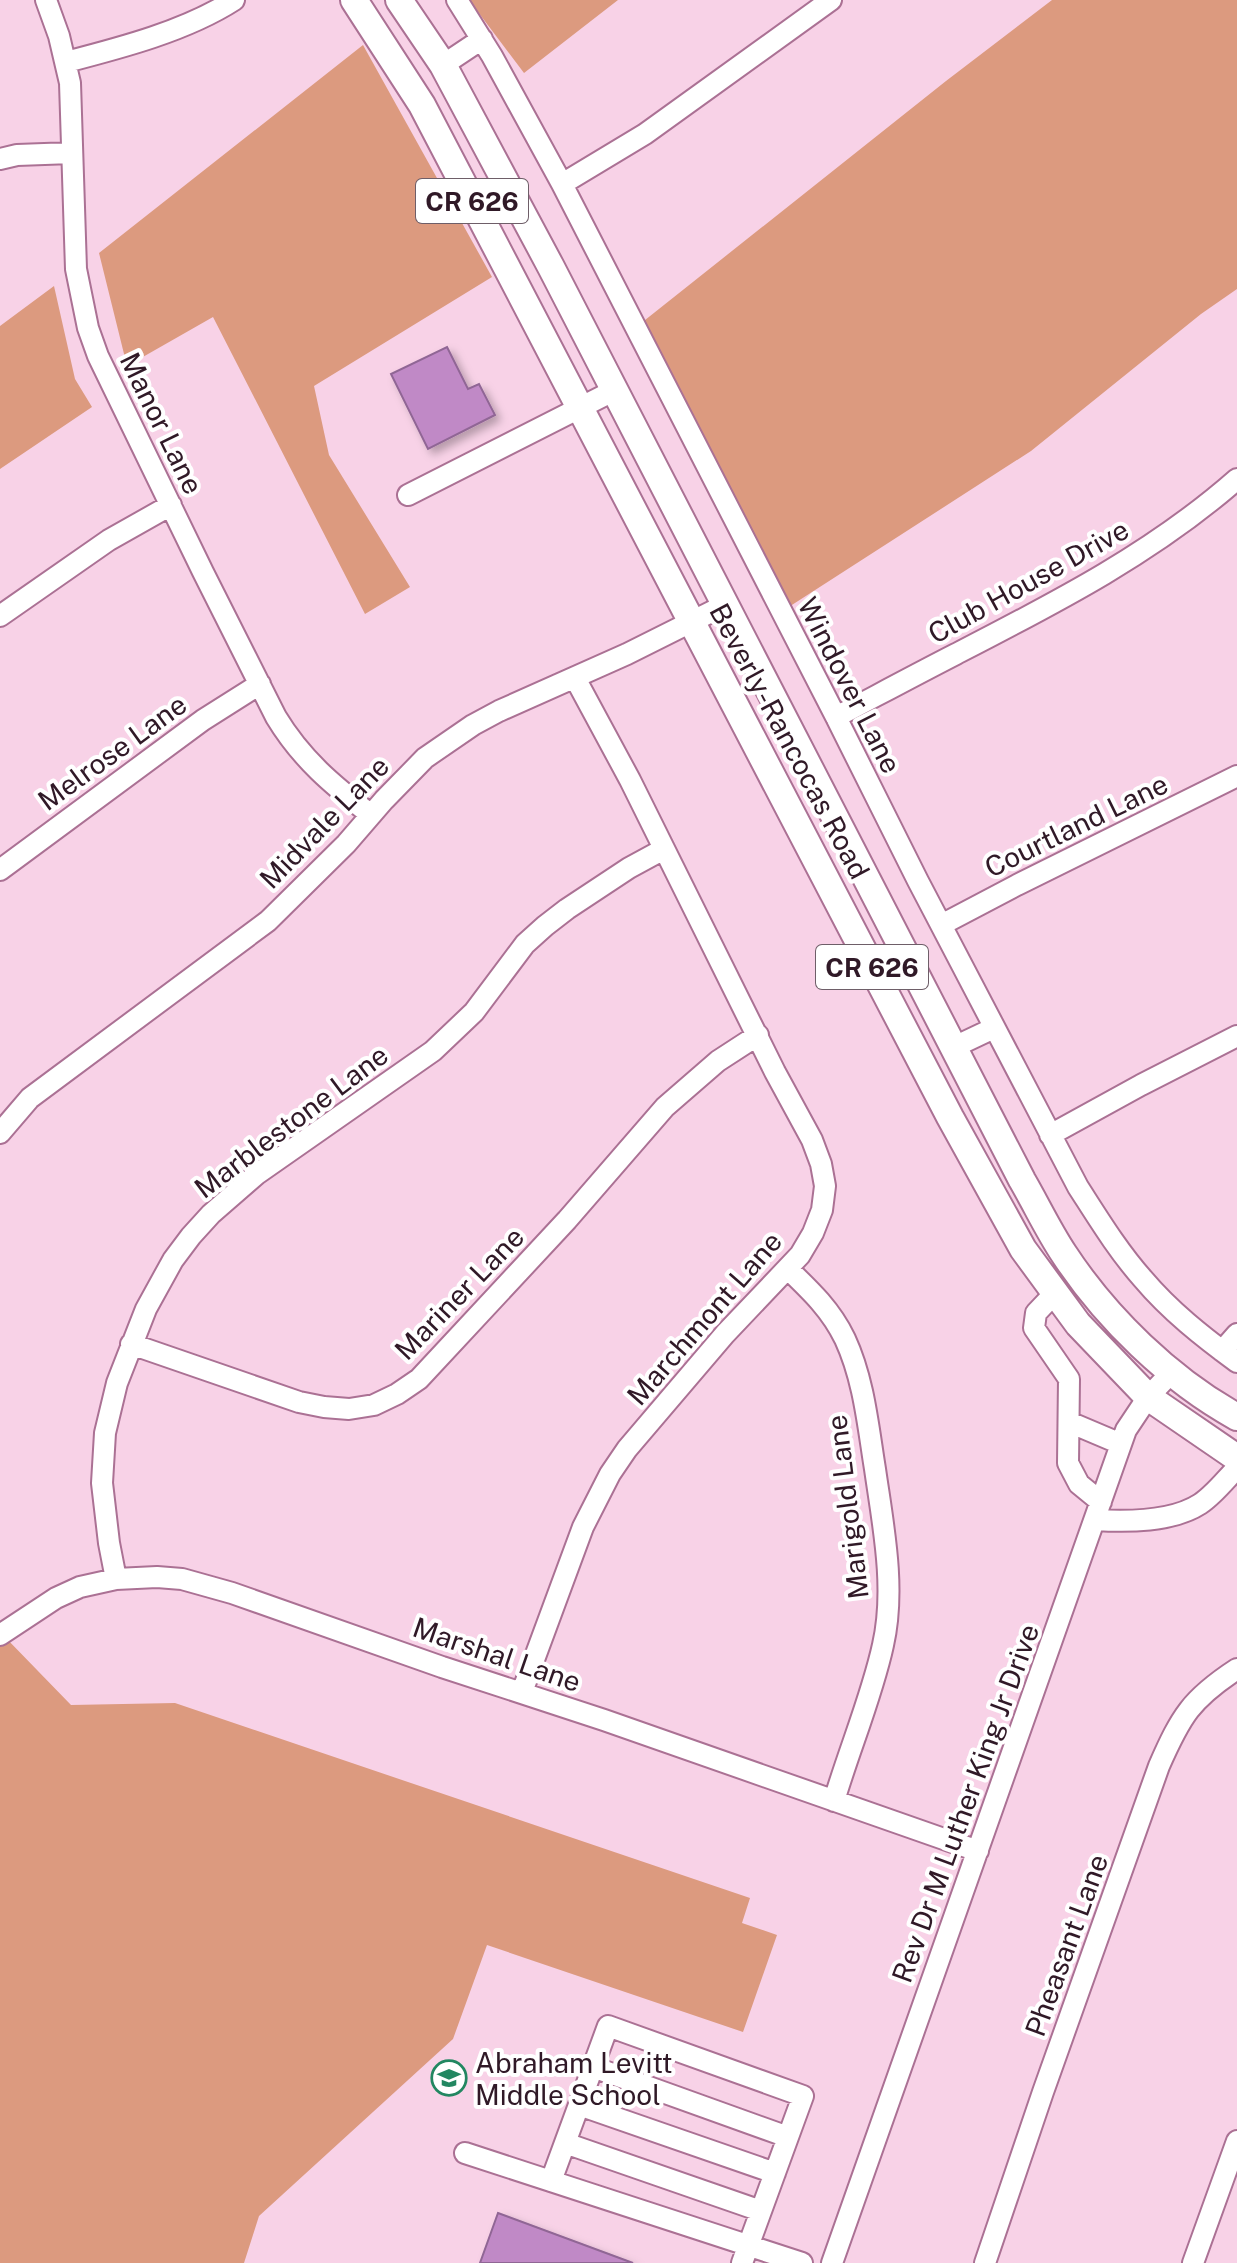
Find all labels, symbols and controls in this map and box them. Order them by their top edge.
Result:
road number: CR 626 [416,179,528,223]
street label: Manor Lane [114,347,210,499]
street label: Club House Drive [922,512,1134,650]
street label: Windover Lane [792,592,908,778]
street label: Beverly-Rancocas Road [703,598,877,884]
street label: Melrose Lane [31,687,193,817]
street label: Midvale Lane [253,749,395,895]
street label: Courtland Lane [979,766,1173,884]
road number: CR 626 [816,945,928,989]
street label: Marblestone Lane [188,1038,394,1204]
street label: Mariner Lane [388,1220,530,1366]
street label: Marchmont Lane [620,1225,788,1411]
street label: Marigold Lane [819,1413,875,1601]
street label: Marshal Lane [409,1610,585,1698]
street label: Rev Dr M Luther King Jr Drive [885,1619,1045,1987]
street label: Pheasant Lane [1018,1850,1114,2040]
place label: Abraham Levitt Middle School [475,2046,673,2111]
school or university icon: Abraham Levitt Middle School [430,2059,468,2097]

